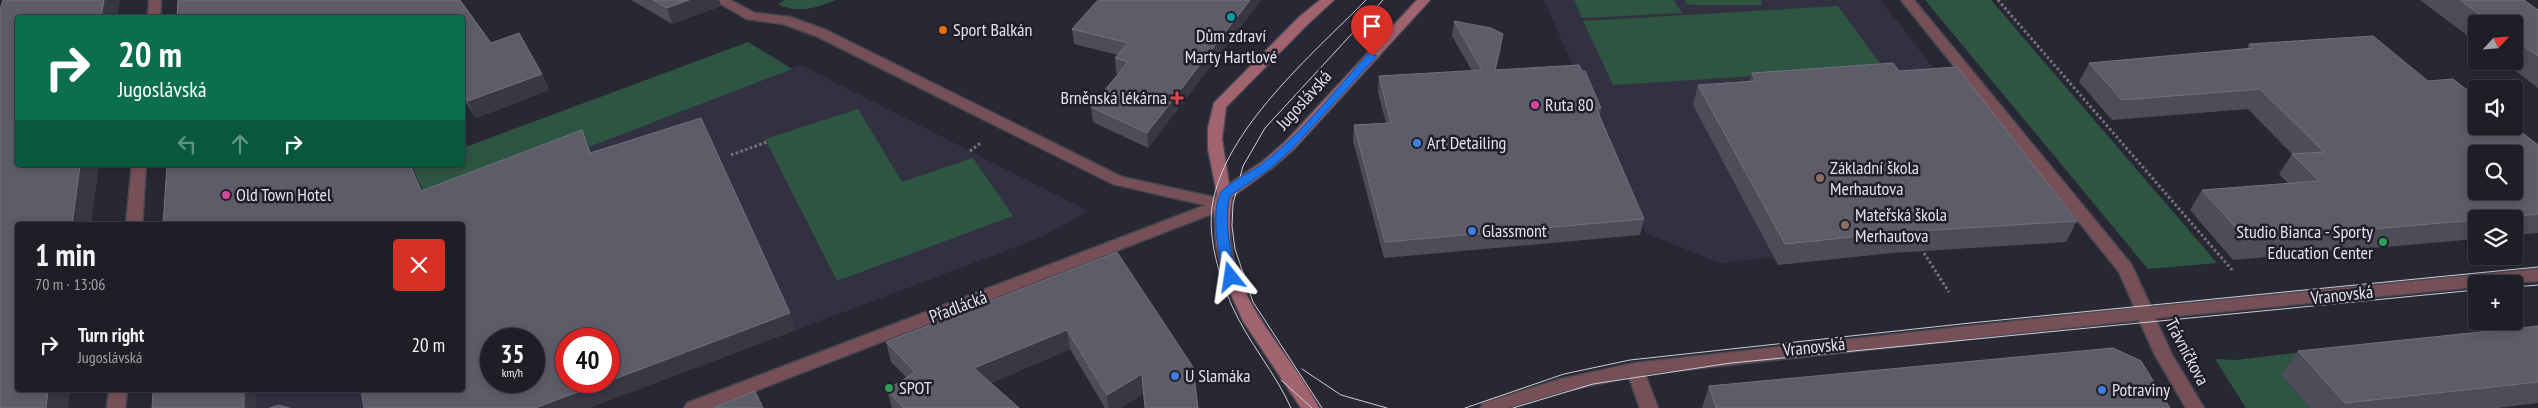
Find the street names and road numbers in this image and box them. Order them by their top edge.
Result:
street label: Jugoslávská [1270,65,1336,135]
street label: Vranovská [2309,280,2374,309]
street label: Přadlácká [926,285,990,328]
street label: Trávníčkova [2160,314,2215,389]
street label: Vranovská [1781,332,1846,361]

